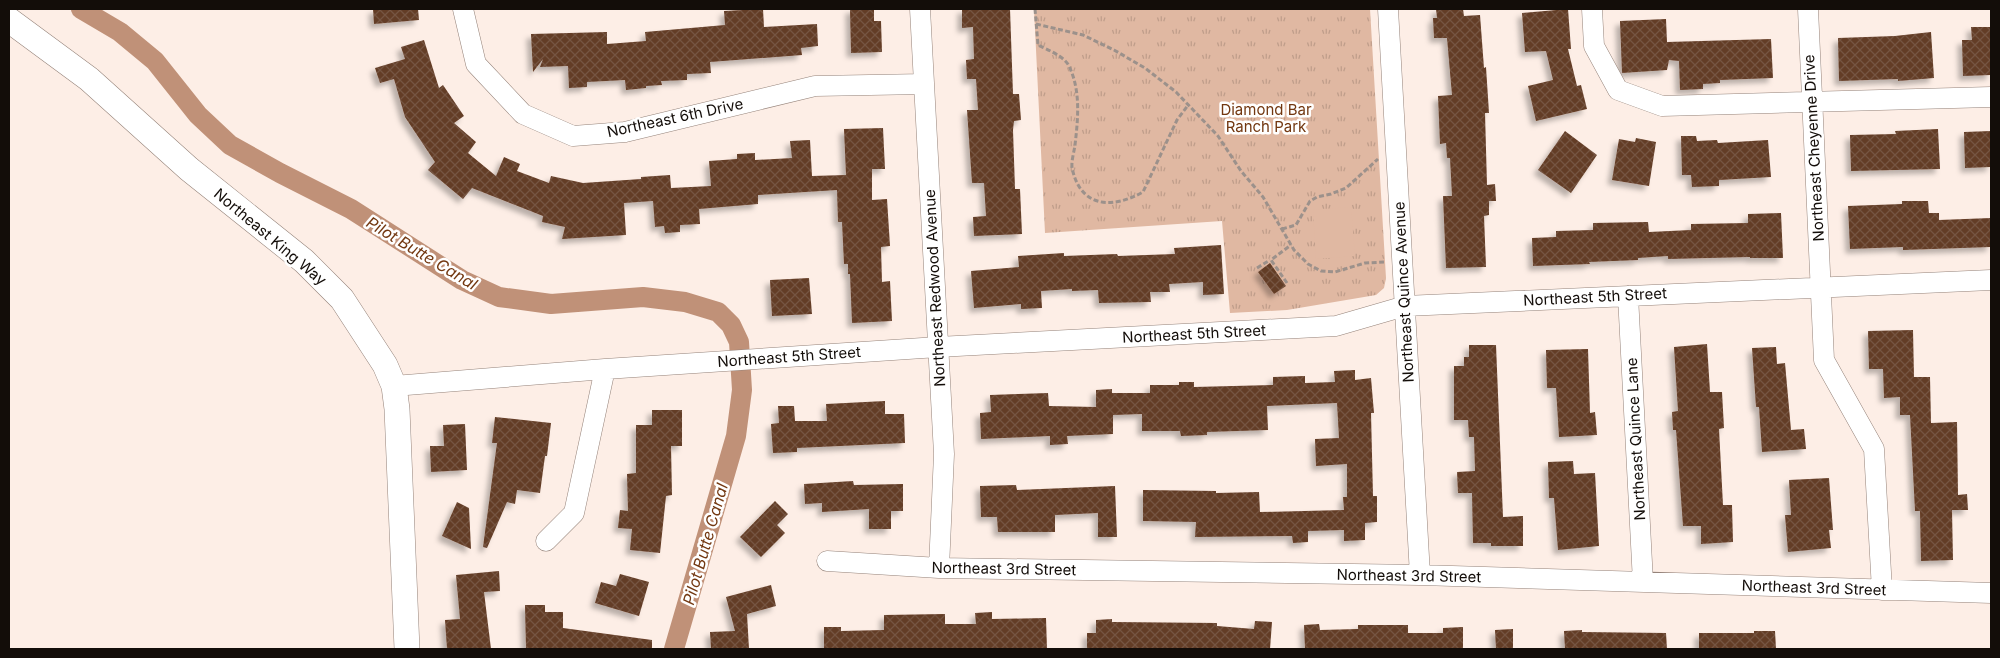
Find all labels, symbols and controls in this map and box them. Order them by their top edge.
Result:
street label: Northeast Cheyenne Drive [1799,54,1828,242]
street label: Northeast 6th Drive [605,94,745,141]
park label: Diamond Bar Ranch Park [1220,100,1312,136]
street label: Northeast King Way [210,184,331,290]
street label: Northeast Redwood Avenue [920,189,949,387]
street label: Northeast Quince Avenue [1389,201,1418,383]
water label: Pilot Butte Canal [363,212,481,294]
street label: Northeast 5th Street [1523,283,1667,310]
street label: Northeast 5th Street [1122,320,1266,347]
street label: Northeast 5th Street [717,342,861,371]
street label: Northeast Quince Lane [1622,357,1649,521]
water label: Pilot Butte Canal [678,481,732,607]
street label: Northeast 3rd Street [931,558,1077,579]
street label: Northeast 3rd Street [1336,565,1482,586]
street label: Northeast 3rd Street [1741,575,1887,600]

